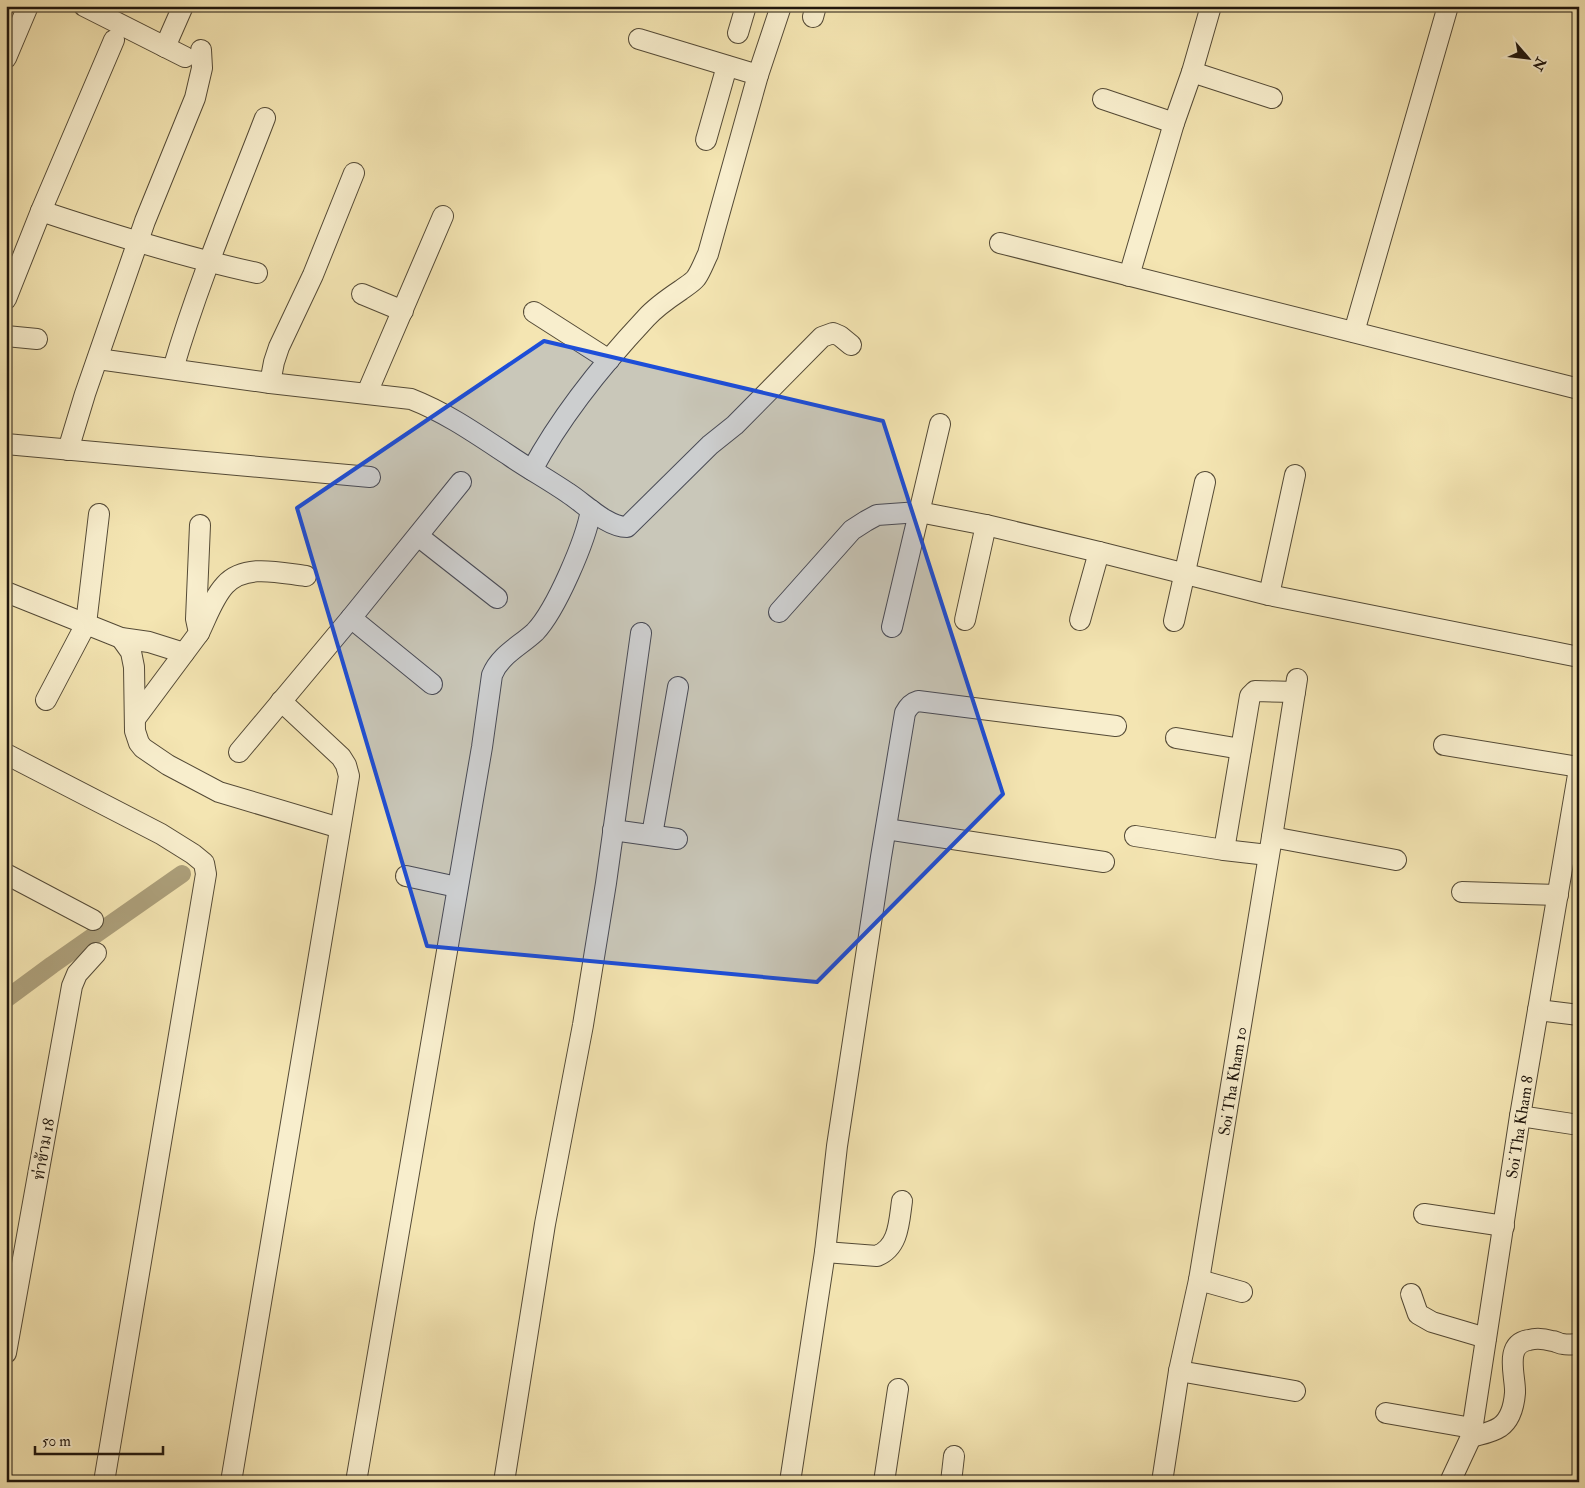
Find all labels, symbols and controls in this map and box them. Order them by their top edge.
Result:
north arrow [1502,32,1552,82]
text: N [1528,53,1550,74]
street label: Soi Tha Kham 10 [1214,1025,1251,1137]
street label: Soi Tha Kham 8 [1502,1074,1538,1180]
street label: ท่าข้าม 18 [29,1116,59,1182]
scale bar [35,1423,162,1455]
text: 50 m [42,1432,71,1451]

